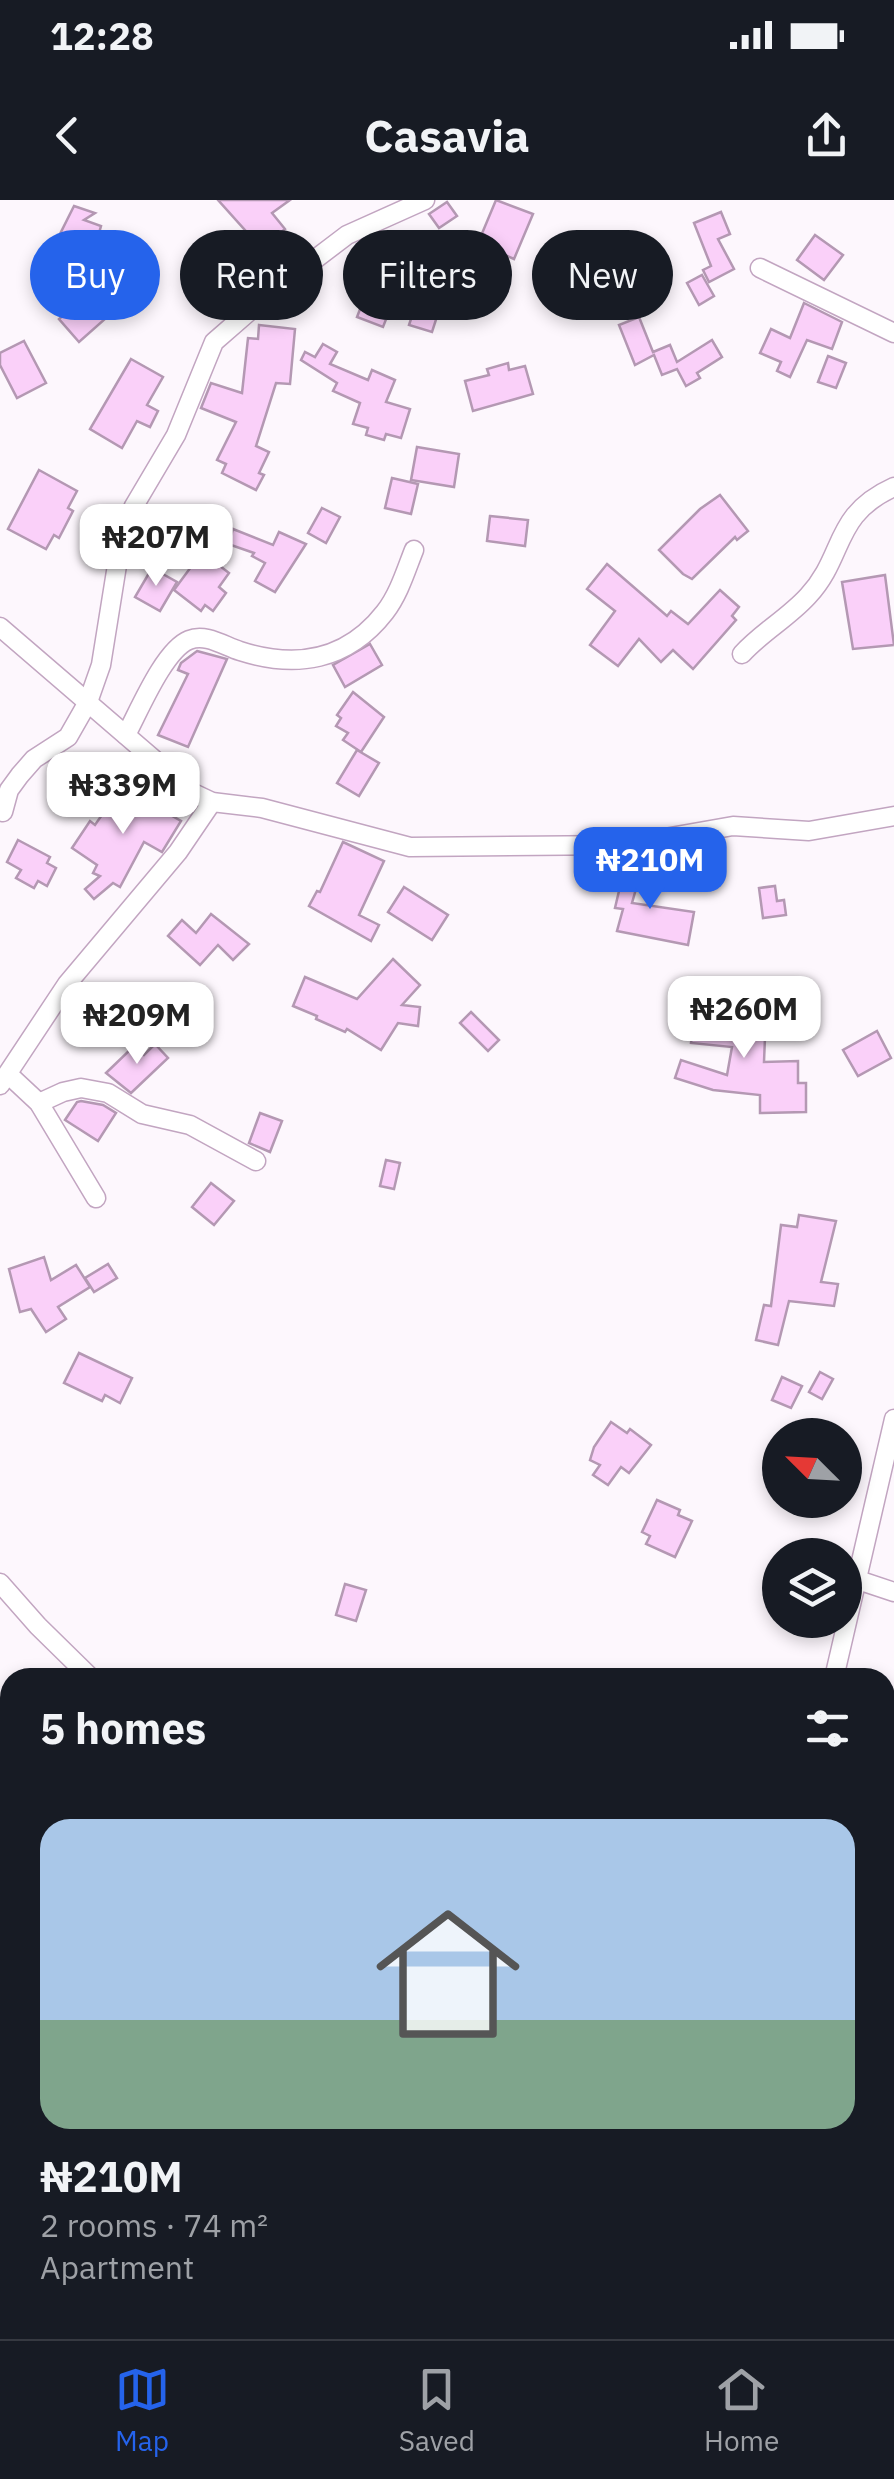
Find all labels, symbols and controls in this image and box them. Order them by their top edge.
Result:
text: 12:28 [50,11,154,60]
text: Casavia [364,106,530,164]
icon: back [40,108,95,163]
icon: share [799,108,854,163]
chip: Buy [30,230,160,320]
chip: Rent [180,230,323,320]
chip: Filters [343,230,512,320]
chip: New [532,230,673,320]
pin: ₦207M [86,504,226,589]
text: ₦207M [102,515,210,557]
pin: ₦339M [53,752,193,837]
text: ₦339M [69,763,177,805]
pin: ₦210M [580,827,720,912]
text: ₦210M [596,838,704,880]
pin: ₦260M [674,976,814,1061]
pin: ₦209M [67,982,207,1067]
text: ₦260M [690,987,798,1029]
text: ₦209M [83,993,191,1035]
north arrow [762,1418,862,1518]
map controls [762,1418,862,1638]
button: layers [762,1538,862,1638]
text: 5 homes [40,1701,206,1756]
icon: filters [800,1701,855,1756]
icon: home [358,1884,538,2064]
text: ₦210M [40,2149,183,2204]
text: 2 rooms · 74 m² [40,2204,268,2246]
text: Apartment [40,2246,194,2288]
tab: Map [115,2362,170,2459]
tab: Saved [399,2362,475,2459]
tab: Home [704,2362,779,2459]

